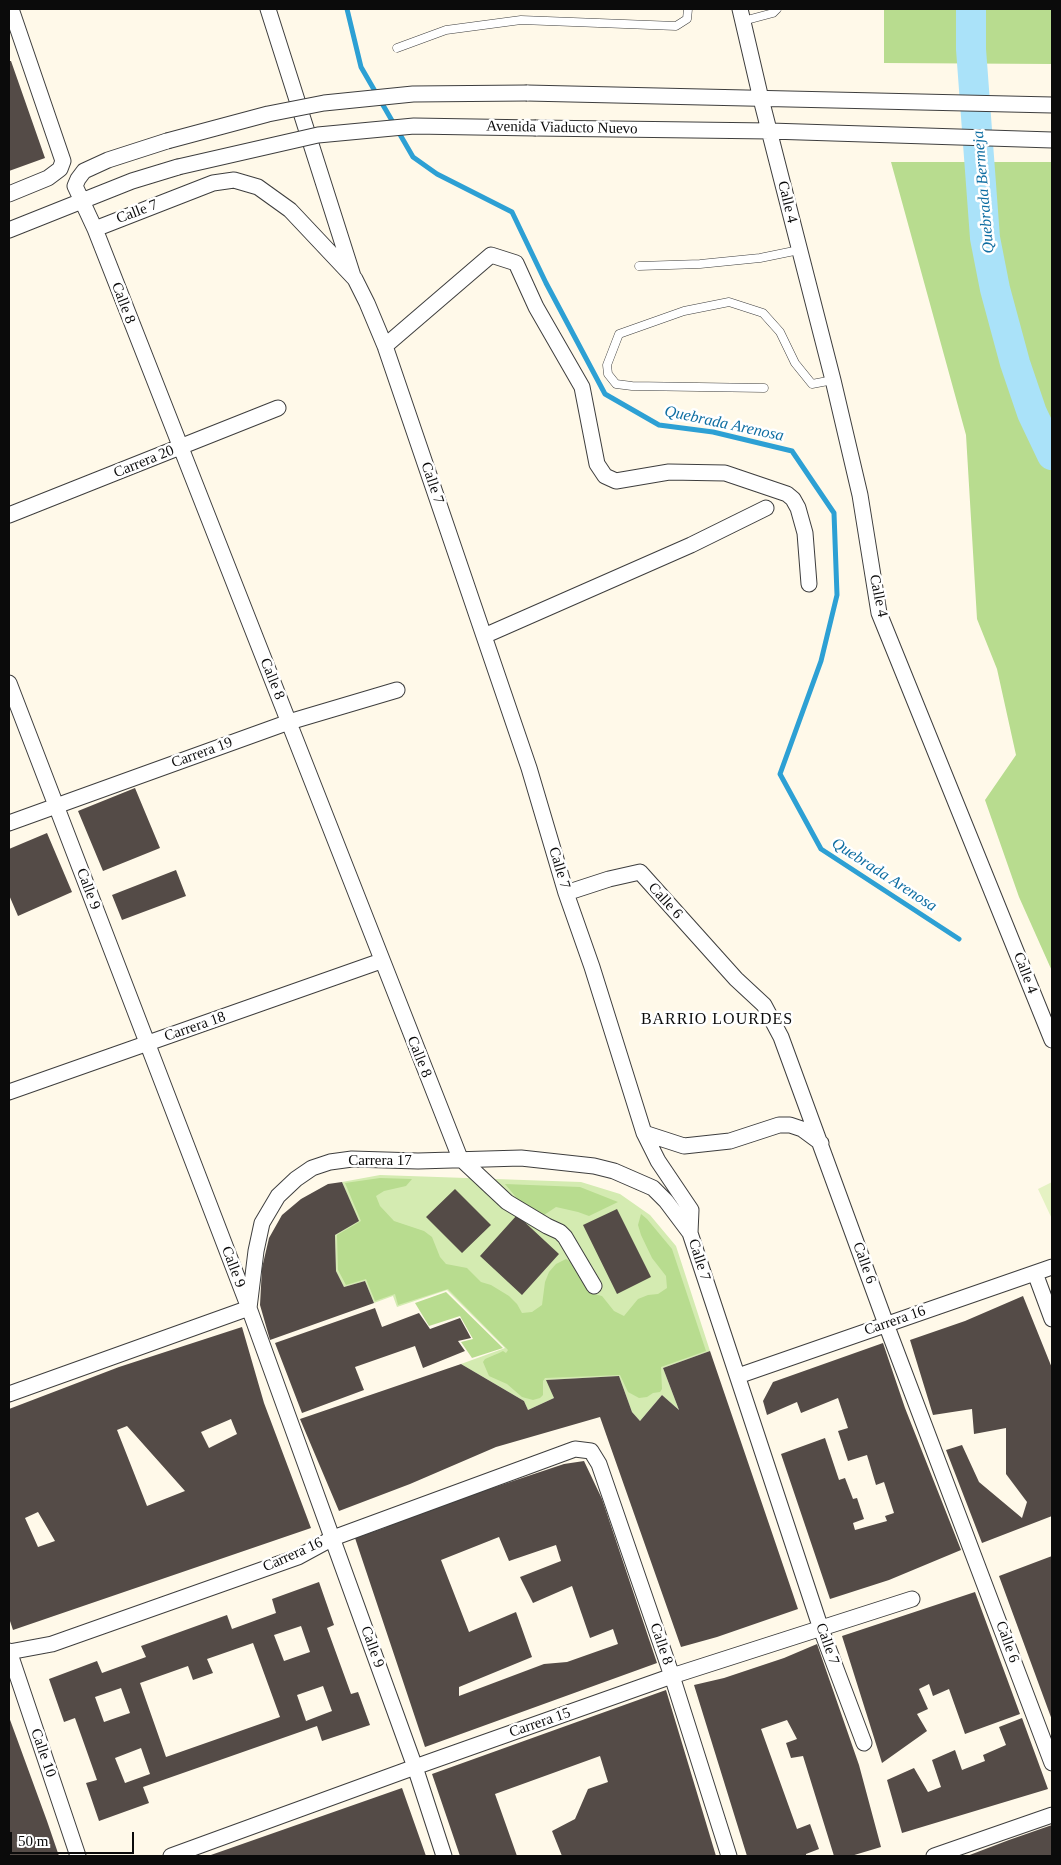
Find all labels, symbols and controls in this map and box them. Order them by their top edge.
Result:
street label: Avenida Viaducto Nuevo [486,118,638,138]
water label: Quebrada Bermeja [969,130,999,254]
street label: Calle 4 [773,179,801,225]
street label: Calle 7 [114,196,160,228]
street label: Calle 8 [107,280,139,326]
water label: Quebrada Arenosa [663,402,785,446]
street label: Carrera 20 [111,442,177,482]
street label: Calle 7 [417,460,447,506]
street label: Calle 4 [865,573,891,619]
street label: Calle 8 [256,656,288,702]
street label: Carrera 19 [169,734,235,772]
water label: Quebrada Arenosa [828,834,940,916]
street label: Calle 7 [544,845,574,891]
street label: Calle 9 [72,866,104,912]
street label: Calle 6 [644,879,686,923]
street label: Calle 4 [1009,950,1041,996]
street label: Carrera 18 [162,1008,228,1046]
district label: BARRIO LOURDES [639,1010,795,1030]
street label: Calle 8 [403,1034,435,1080]
street label: Carrera 17 [348,1152,412,1170]
street label: Calle 7 [684,1237,714,1283]
street label: Calle 6 [848,1240,880,1286]
street label: Calle 9 [217,1244,249,1290]
street label: Carrera 16 [862,1302,928,1340]
street label: Carrera 16 [260,1534,326,1576]
street label: Calle 6 [991,1619,1023,1665]
street label: Calle 8 [646,1621,676,1667]
street label: Calle 7 [811,1621,843,1667]
street label: Calle 9 [356,1624,388,1670]
street label: Carrera 15 [507,1704,573,1742]
street label: Calle 10 [26,1726,60,1780]
scale bar [12,1822,136,1854]
text: 50 m [18,1833,48,1849]

